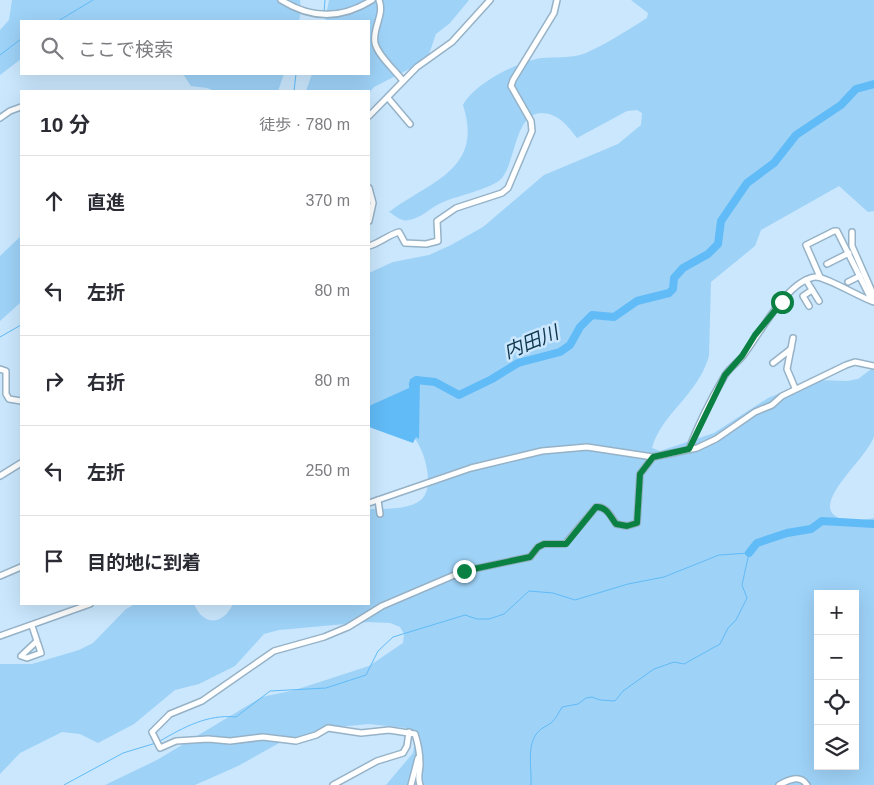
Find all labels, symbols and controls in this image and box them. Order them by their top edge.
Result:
search box [20,20,370,75]
icon: search [38,34,66,62]
text: ここで検索 [78,39,173,60]
text: 10 分 [40,113,90,136]
text: 徒歩 · 780 m [259,116,350,133]
icon: ahead [40,187,68,215]
text: 直進 [87,192,125,213]
text: 370 m [306,192,350,209]
icon: left [40,277,68,305]
text: 左折 [87,282,125,303]
text: 80 m [314,282,350,299]
route start [771,291,794,314]
water label: 内田川 [501,321,563,362]
icon: right [40,367,68,395]
text: 右折 [87,372,125,393]
text: 80 m [314,372,350,389]
icon: left [40,457,68,485]
text: 左折 [87,462,125,483]
text: 250 m [306,462,350,479]
icon: arrive [40,547,68,575]
text: 目的地に到着 [87,552,201,573]
route end [453,560,476,583]
map controls [814,590,859,770]
button: + [814,590,859,635]
button: − [814,635,859,680]
button: locate [814,680,859,725]
button: layers [814,725,859,770]

